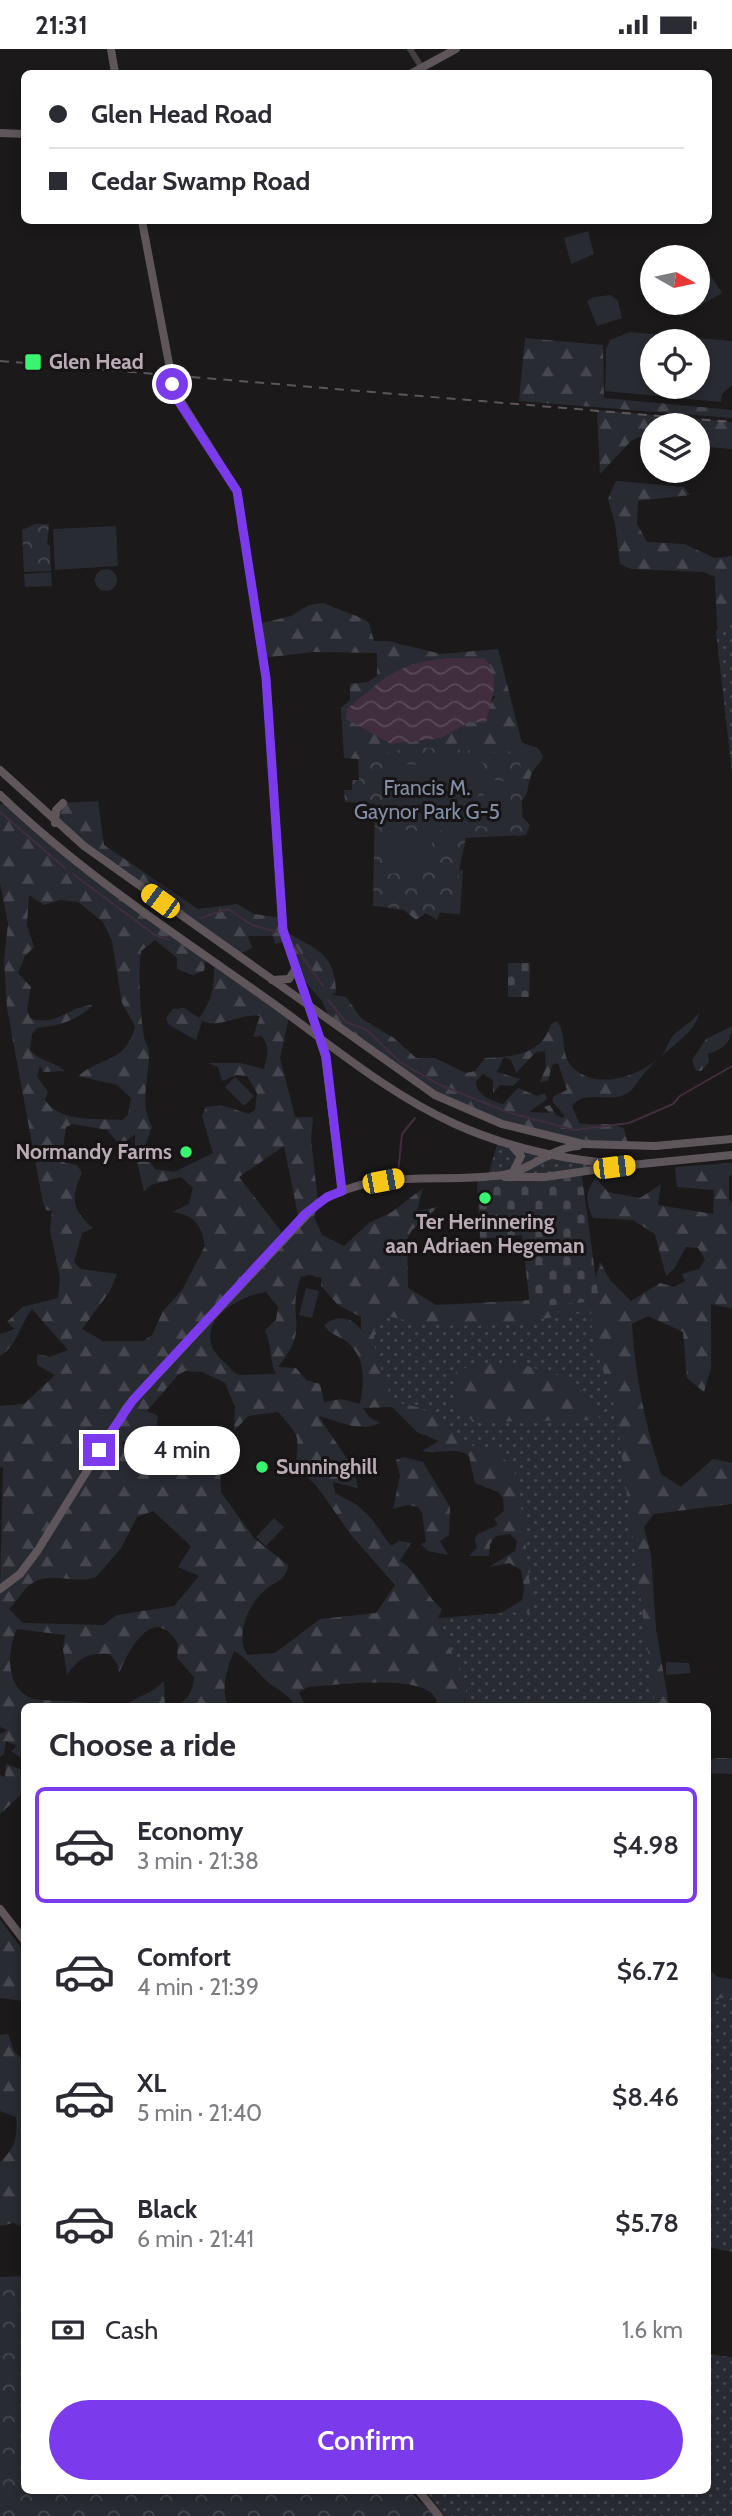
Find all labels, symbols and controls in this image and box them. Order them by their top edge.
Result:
text: 21:31 [35,9,88,41]
text: Glen Head Road [91,98,272,130]
text: Cedar Swamp Road [91,165,310,197]
north arrow [640,245,710,315]
map controls [640,245,710,483]
button: locate [640,329,710,399]
place label: Glen Head [49,349,144,374]
marker: Glen Head [23,352,43,372]
route start [156,368,188,400]
button: layers [640,413,710,483]
park label: Francis M. Gaynor Park G-5 [354,775,500,824]
car [137,880,184,922]
place label: Normandy Farms [16,1139,172,1164]
marker: Normandy Farms [178,1144,194,1160]
car [592,1154,637,1180]
car [361,1167,406,1195]
marker: Ter Herinnering aan Adriaen Hegeman [477,1190,493,1206]
place label: Ter Herinnering aan Adriaen Hegeman [385,1209,585,1258]
callout: 4 min [124,1425,239,1475]
route end [83,1434,115,1466]
text: 4 min [153,1436,211,1464]
place label: Sunninghill [276,1454,378,1479]
marker: Sunninghill [254,1459,270,1475]
text: Choose a ride [49,1725,236,1764]
icon: car [53,1814,116,1877]
text: Economy [137,1815,243,1847]
text: $4.98 [613,1829,679,1861]
text: 3 min · 21:38 [137,1847,259,1875]
icon: car [53,1940,116,2003]
text: Comfort [137,1941,231,1973]
text: $6.72 [617,1955,679,1987]
text: 4 min · 21:39 [137,1973,259,2001]
icon: car [53,2066,116,2129]
text: XL [137,2067,166,2099]
text: $8.46 [612,2081,679,2113]
text: 5 min · 21:40 [137,2099,262,2127]
icon: car [53,2192,116,2255]
text: Black [137,2193,197,2225]
text: $5.78 [615,2207,679,2239]
text: 6 min · 21:41 [137,2225,254,2253]
icon: cash [49,2311,87,2349]
text: Cash [105,2314,158,2346]
text: 1.6 km [622,2316,683,2344]
button: Confirm [49,2400,683,2480]

